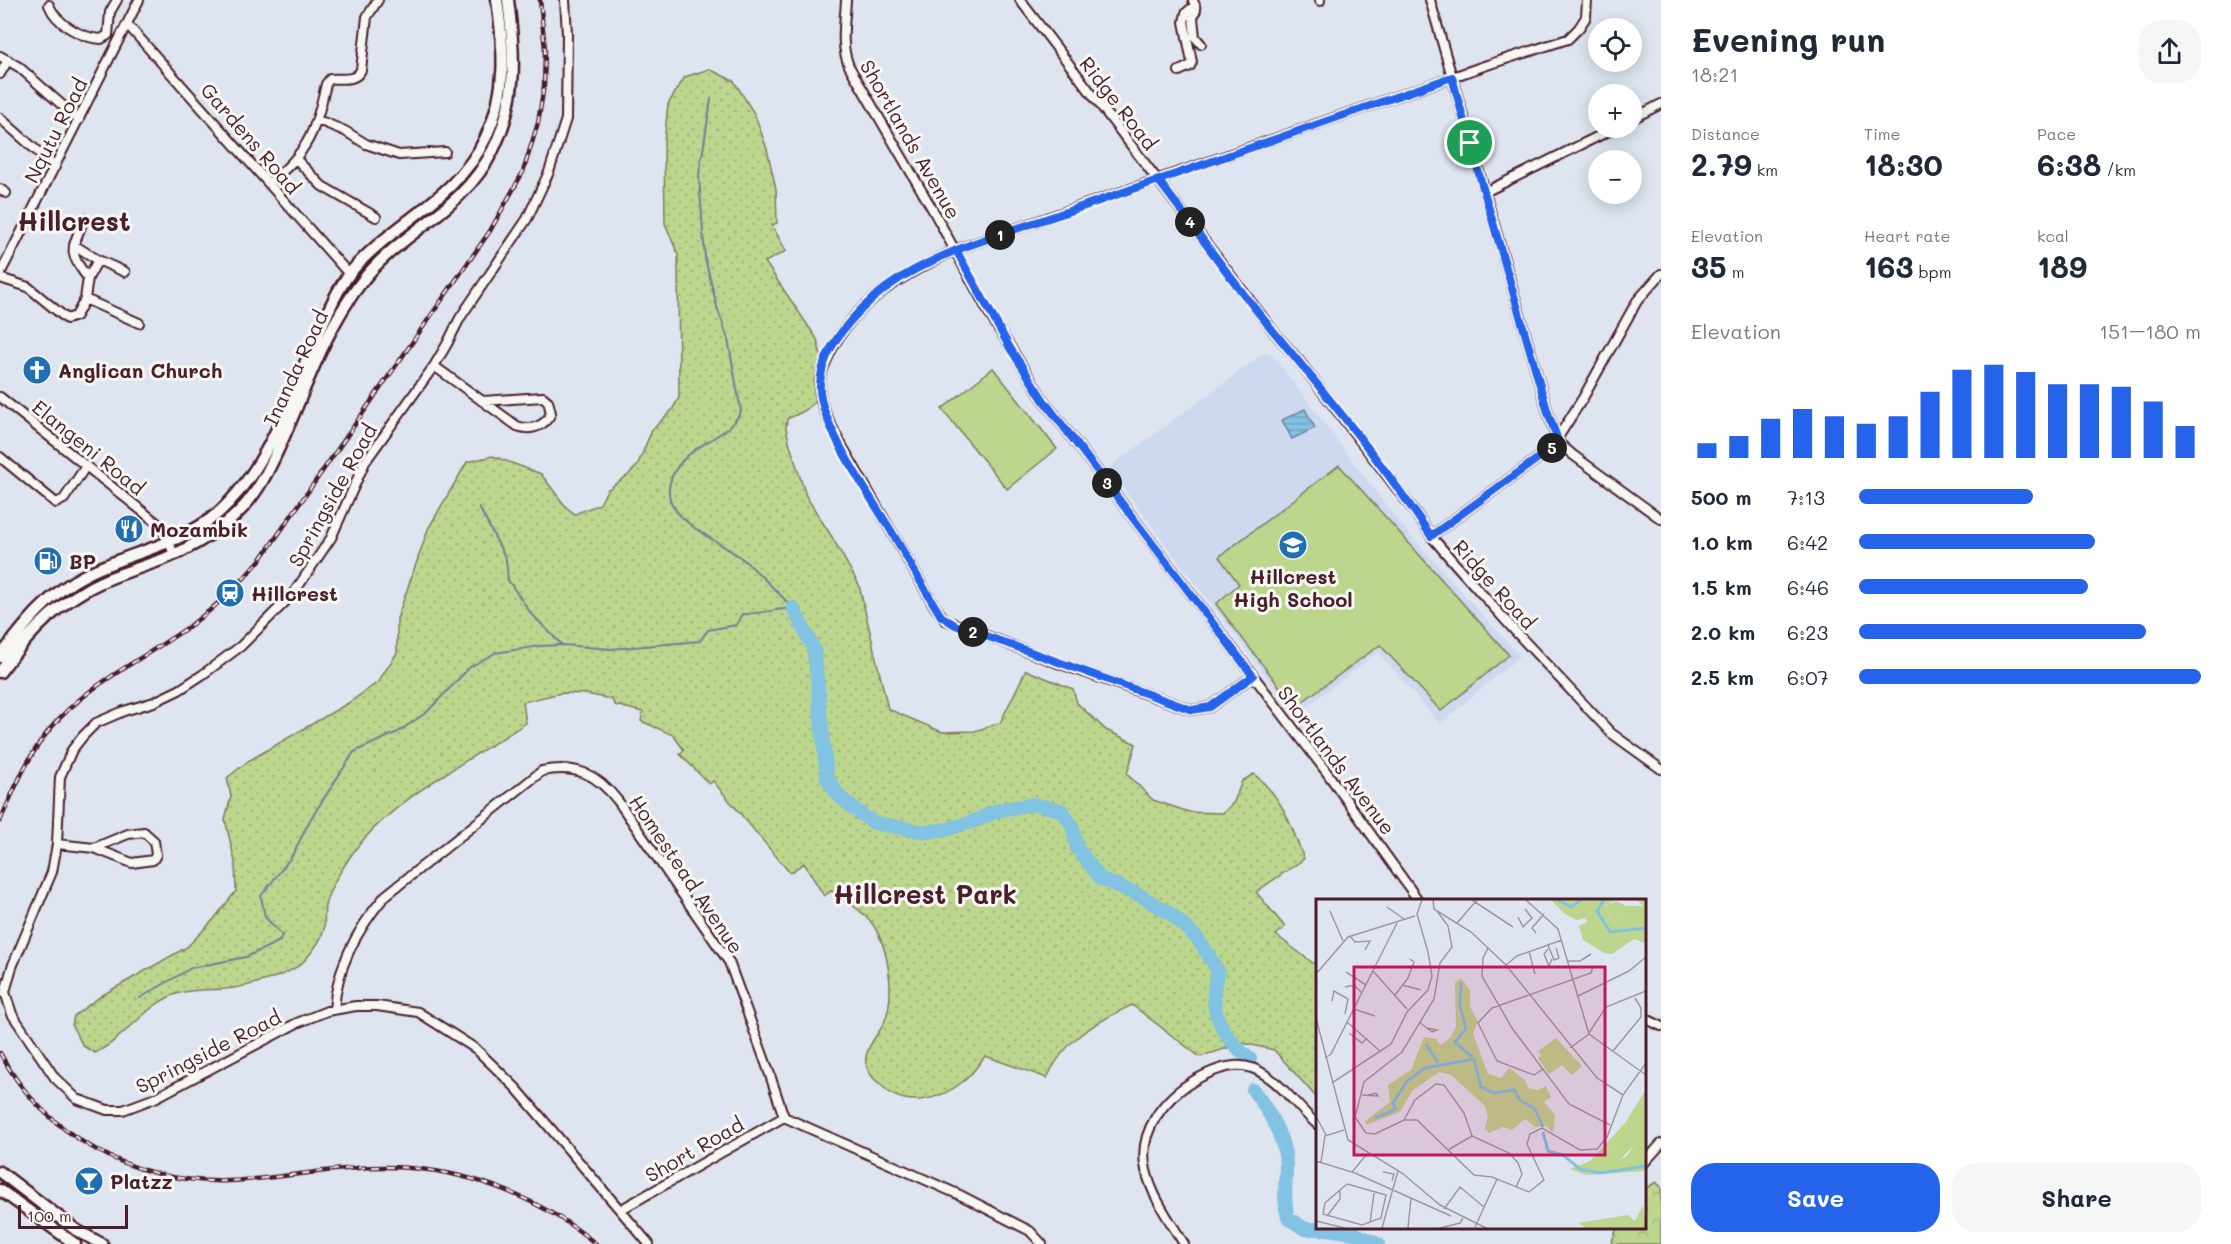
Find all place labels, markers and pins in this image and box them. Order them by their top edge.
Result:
pin [1444,117,1495,168]
pin: 4 [1175,207,1205,237]
pin: 1 [985,220,1015,250]
church icon: Anglican Church [21,354,53,386]
place label: Anglican Church [58,357,222,383]
pin: 5 [1537,433,1567,463]
pin: 3 [1092,468,1122,498]
restaurant icon: Mozambik [113,513,145,545]
place label: Mozambik [150,516,248,542]
school or university icon: Hillcrest High School [1277,529,1309,561]
fuel station icon: BP [32,545,64,577]
place label: BP [69,548,96,574]
place label: Hillcrest High School [1233,563,1353,612]
station icon: Hillcrest [214,577,246,609]
place label: Hillcrest [251,580,338,606]
pin: 2 [958,617,988,647]
bar icon: Platzz [73,1165,105,1197]
place label: Platzz [110,1168,173,1194]

